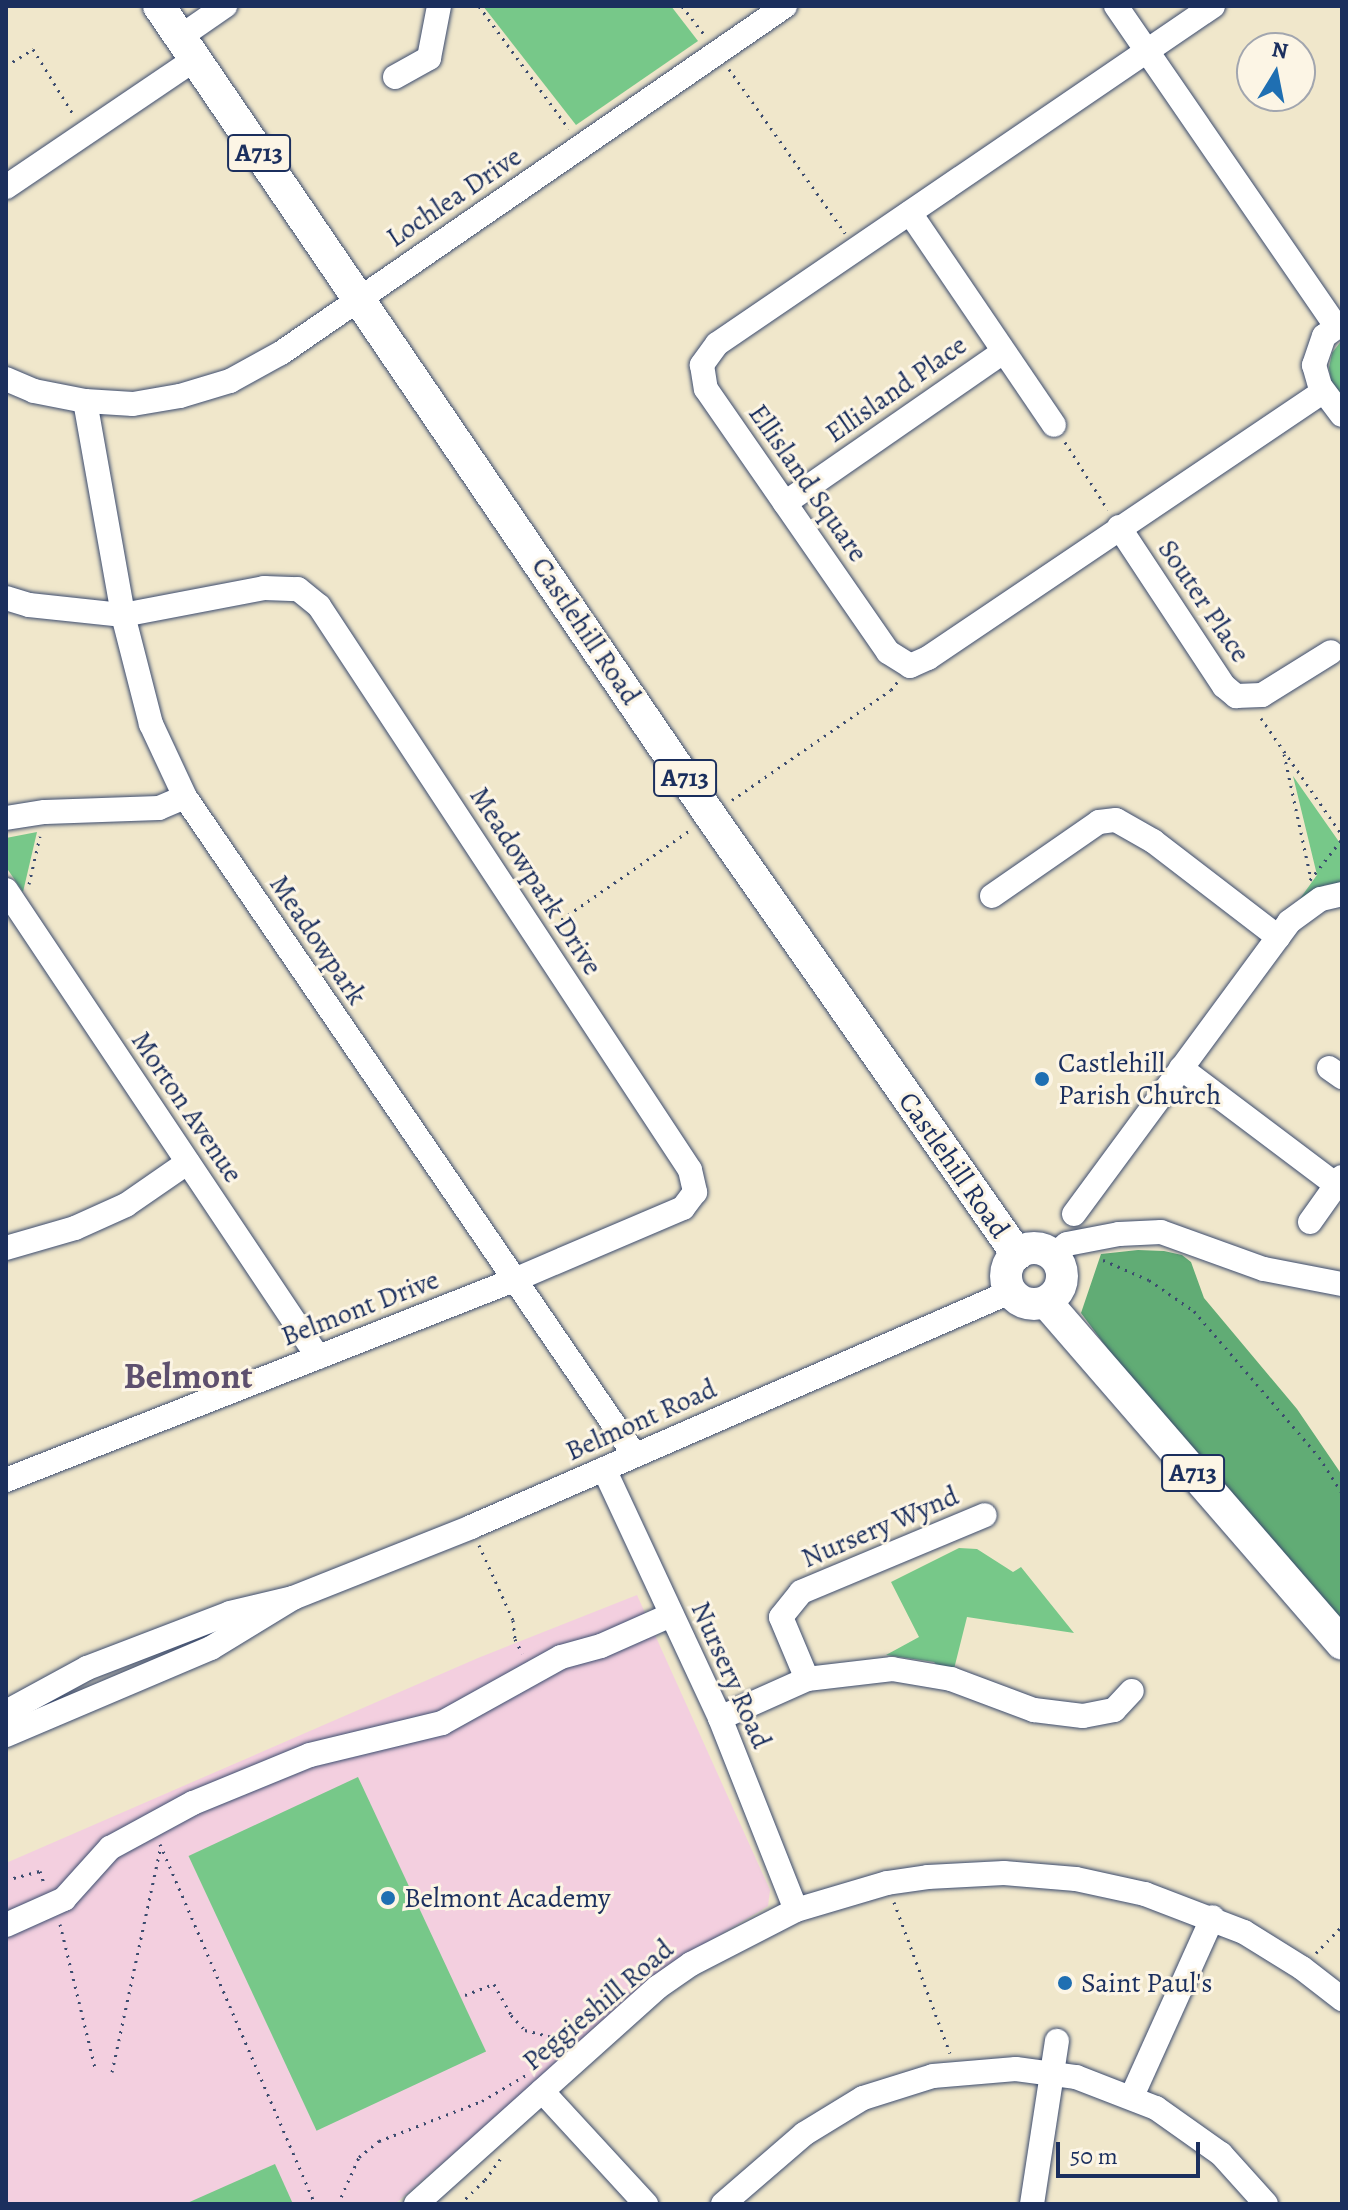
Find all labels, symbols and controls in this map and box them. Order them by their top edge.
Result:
north arrow [1236,32,1316,112]
text: N [1269,34,1290,66]
road number: A713 [227,131,291,175]
street label: Lochlea Drive [380,140,528,254]
street label: Ellisland Place [819,328,973,450]
street label: Ellisland Square [741,398,875,568]
street label: Souter Place [1151,533,1257,669]
street label: Castlehill Road [524,551,648,711]
road number: A713 [653,756,717,800]
street label: Meadowpark Drive [463,780,609,982]
street label: Meadowpark [262,869,374,1011]
street label: Morton Avenue [124,1025,250,1189]
place label: Castlehill Parish Church [1058,1046,1221,1112]
marker: Castlehill Parish Church [1033,1070,1051,1088]
street label: Castlehill Road [891,1085,1017,1245]
street label: Belmont Drive [276,1263,444,1353]
district label: Belmont [123,1354,253,1398]
street label: Belmont Road [560,1372,722,1468]
road number: A713 [1161,1451,1225,1495]
street label: Nursery Wynd [796,1479,964,1575]
street label: Nursery Road [684,1596,778,1754]
place label: Belmont Academy [404,1881,611,1915]
marker: Belmont Academy [379,1889,397,1907]
street label: Peggieshill Road [516,1932,680,2078]
place label: Saint Paul's [1081,1966,1212,2000]
marker: Saint Paul's [1056,1974,1074,1992]
scale bar [1060,2126,1204,2176]
text: 50 m [1070,2140,1118,2172]

